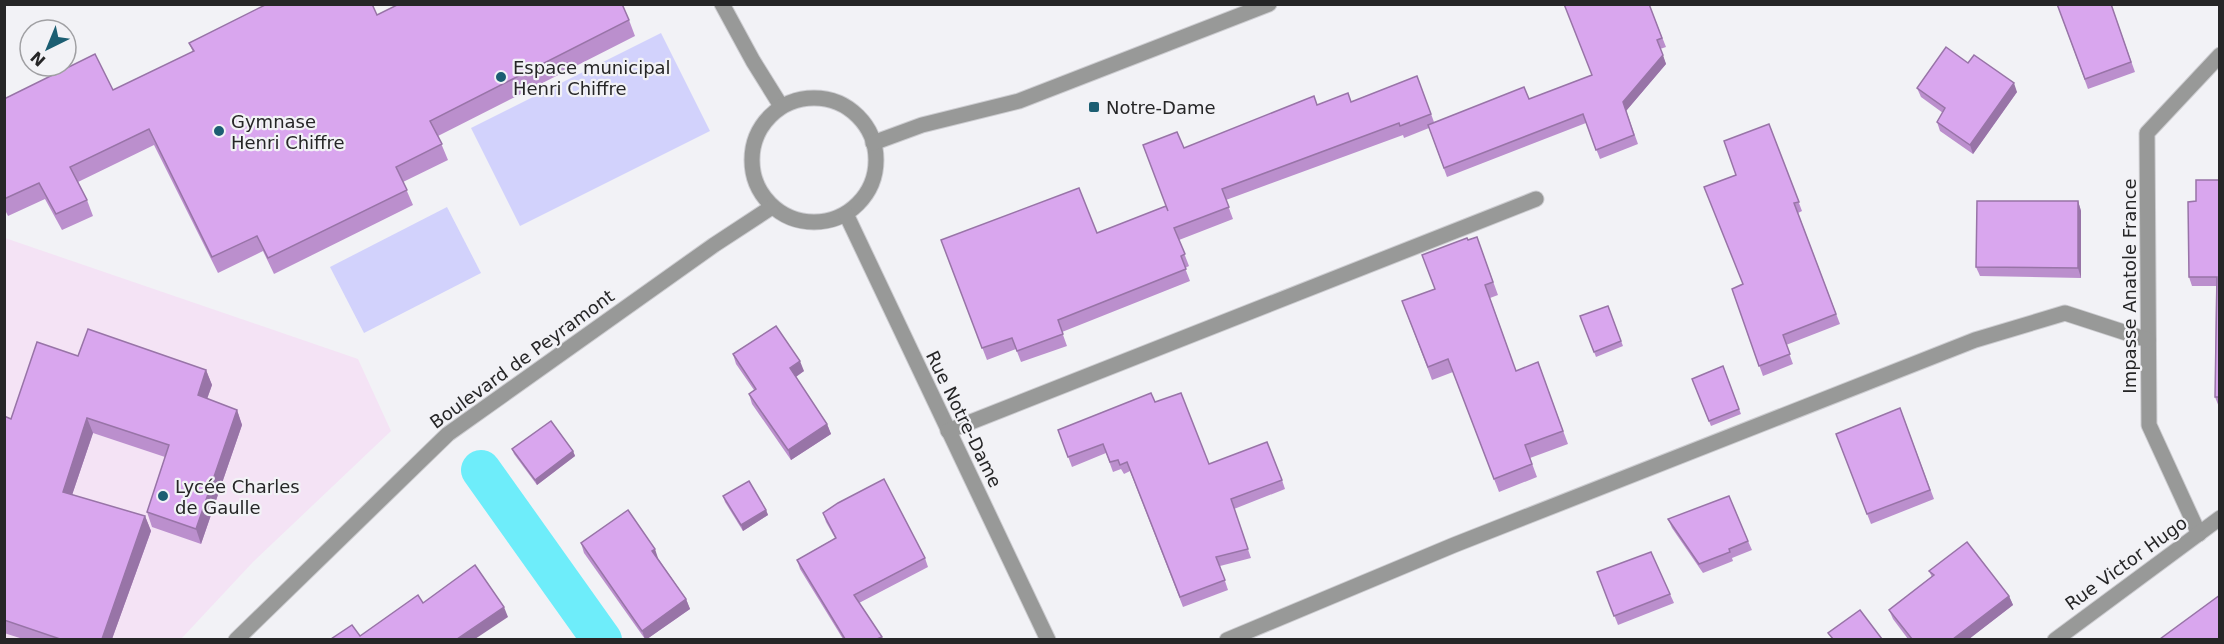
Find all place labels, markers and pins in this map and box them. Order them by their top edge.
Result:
place label: Espace municipal Henri Chiffre [513,57,671,99]
marker: Espace municipal Henri Chiffre [494,70,508,84]
place label: Notre-Dame [1106,97,1216,118]
marker: Notre-Dame [1087,100,1101,114]
place label: Gymnase Henri Chiffre [231,111,345,153]
marker: Gymnase Henri Chiffre [212,124,226,138]
place label: Lycée Charles de Gaulle [175,476,300,518]
marker: Lycée Charles de Gaulle [156,489,170,503]

